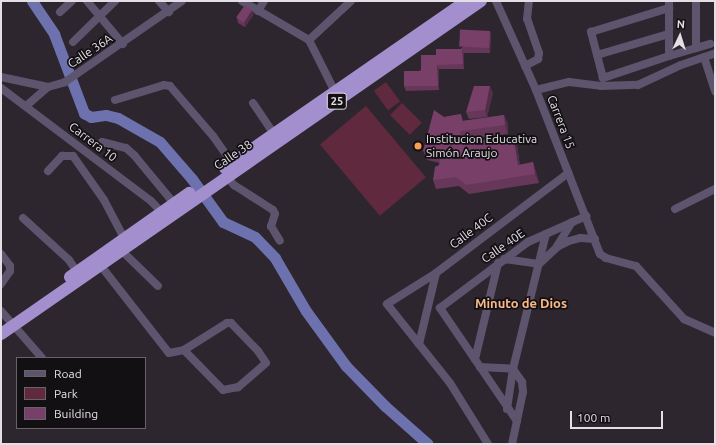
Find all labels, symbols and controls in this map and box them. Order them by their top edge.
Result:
north arrow [660,16,700,56]
text: N [676,18,685,30]
street label: Calle 36A [65,31,115,71]
road number: 25 [326,92,348,110]
street label: Carrera 15 [544,93,578,151]
street label: Carrera 10 [66,119,120,165]
place label: Institucion Educativa Simón Araujo [426,132,537,160]
street label: Calle 38 [211,137,255,173]
marker: Institucion Educativa Simón Araujo [413,141,423,151]
street label: Calle 40C [447,210,495,252]
street label: Calle 40E [479,226,527,266]
district label: Minuto de Dios [475,295,567,311]
legend [16,357,146,429]
text: Road [54,367,82,380]
text: Park [54,387,78,400]
scale bar [572,403,665,429]
text: Building [54,407,98,420]
text: 100 m [577,411,610,424]

